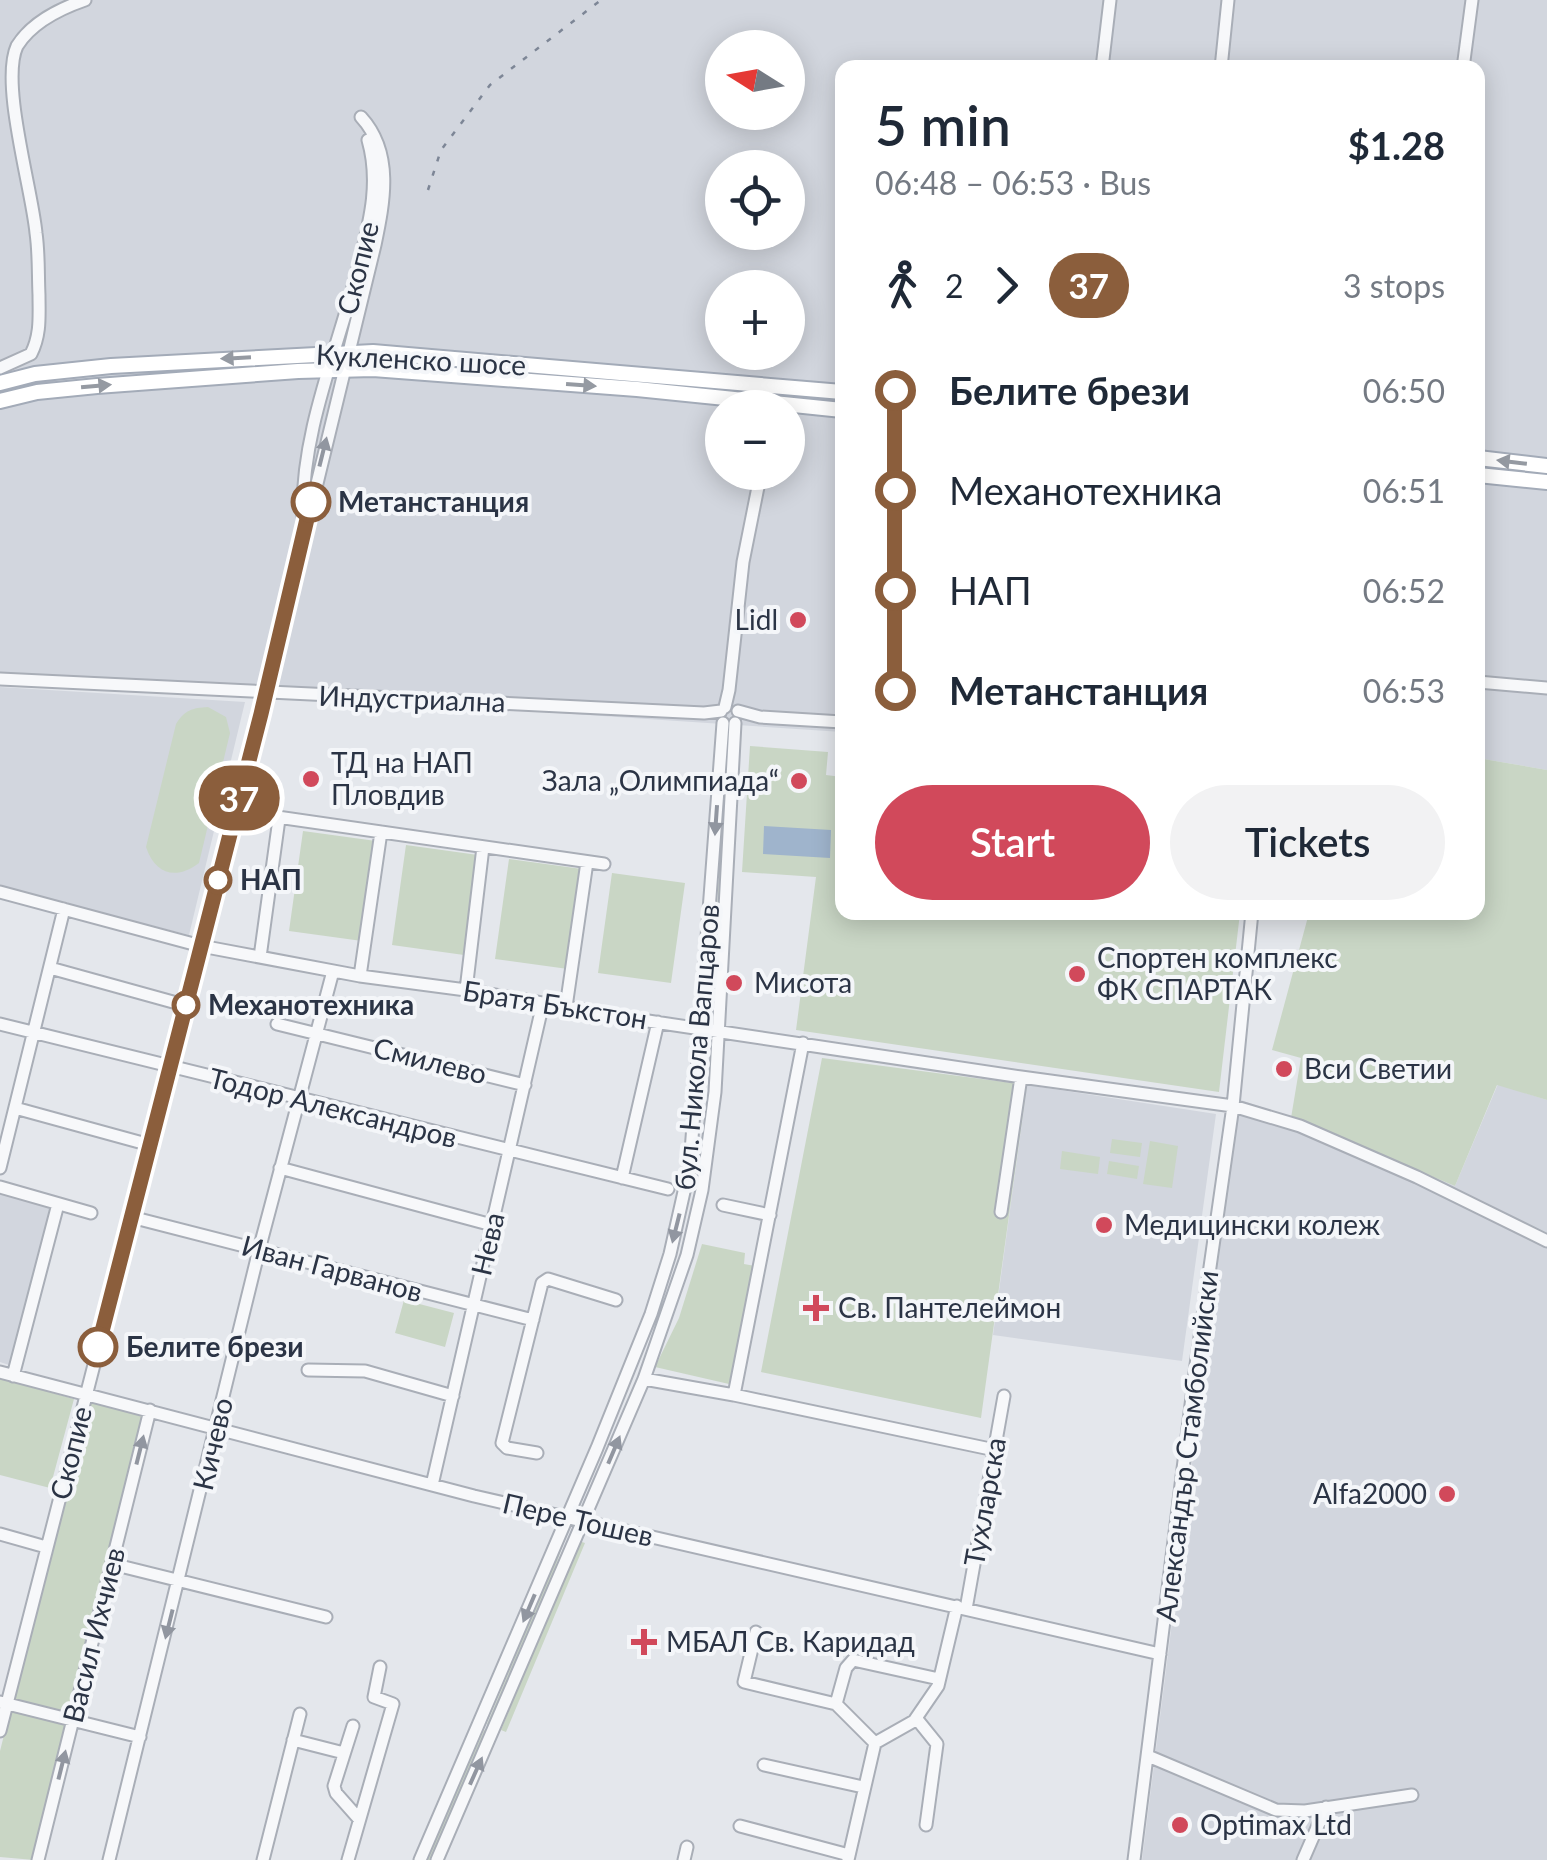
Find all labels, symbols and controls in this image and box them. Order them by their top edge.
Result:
north arrow [705,30,805,130]
map controls [705,30,805,490]
text: 5 min [875,92,1011,158]
text: $1.28 [1348,122,1445,168]
button: locate [705,150,805,250]
text: 06:48 – 06:53 · Bus [875,163,1151,202]
street label: Скопие [329,218,385,318]
icon: walk [875,258,930,313]
icon: forward [979,258,1034,313]
text: 37 [1069,264,1109,306]
text: 2 [945,266,964,305]
text: 3 stops [1343,266,1445,305]
button: + [705,270,805,370]
street label: Кукленско шосе [315,337,527,381]
one-way arrow [219,350,251,366]
text: Белите брези [949,367,1190,413]
text: 06:50 [1363,371,1445,410]
one-way arrow [566,377,598,393]
one-way arrow [81,378,113,394]
button: − [705,390,805,490]
one-way arrow [316,436,332,467]
one-way arrow [1496,454,1528,470]
text: Механотехника [949,467,1222,513]
text: 06:51 [1363,471,1445,510]
marker: Метанстанция [292,483,330,521]
place label: Метанстанция [338,484,529,518]
text: НАП [949,567,1032,613]
text: 06:52 [1363,571,1445,610]
place label: Lidl [735,602,778,636]
marker: Lidl [787,609,809,631]
text: Метанстанция [949,667,1208,713]
text: 06:53 [1363,671,1445,710]
street label: Индустриална [318,678,506,718]
place label: ТД на НАП Пловдив [331,745,473,811]
place label: Зала „Олимпиада“ [542,763,779,797]
line badge: 37 [194,766,284,830]
marker: ТД на НАП Пловдив [300,768,322,790]
marker: Зала „Олимпиада“ [788,770,810,792]
text: 37 [219,777,259,819]
button: Start [875,785,1150,900]
button: Tickets [1170,785,1445,900]
one-way arrow [708,804,724,836]
place label: НАП [240,862,302,896]
marker: НАП [205,867,231,893]
street label: бул. Никола Вапцаров [667,902,725,1191]
place label: Спортен комплекс ФК СПАРТАК [1097,940,1338,1006]
marker: Спортен комплекс ФК СПАРТАК [1066,963,1088,985]
place label: Мисота [754,965,852,999]
marker: Мисота [723,972,745,994]
street label: Братя Бъкстон [461,973,650,1035]
place label: Механотехника [208,987,414,1021]
marker: Механотехника [173,992,199,1018]
street label: Смилево [370,1030,490,1090]
place label: Вси Светии [1304,1051,1452,1085]
marker: Вси Светии [1273,1058,1295,1080]
street label: Тодор Александров [206,1060,461,1154]
place label: Медицински колеж [1124,1207,1380,1241]
street label: Нева [463,1209,511,1279]
one-way arrow [668,1213,684,1244]
marker: Медицински колеж [1093,1214,1115,1236]
street label: Иван Гарванов [238,1228,426,1308]
street label: Александър Стамболийски [1148,1268,1224,1623]
place label: Св. Пантелеймон [838,1290,1061,1324]
marker: Св. Пантелеймон [803,1295,829,1321]
marker: Белите брези [79,1328,117,1366]
place label: Белите брези [126,1329,304,1363]
street label: Кичево [185,1394,239,1493]
street label: Скопие [42,1403,98,1503]
one-way arrow [133,1434,148,1465]
one-way arrow [606,1435,622,1465]
street label: Тухларска [956,1435,1012,1569]
place label: Alfa2000 [1313,1476,1427,1510]
marker: Alfa2000 [1436,1483,1458,1505]
street label: Пере Тошев [500,1485,657,1553]
street label: Васил Ихчиев [55,1544,131,1726]
one-way arrow [521,1593,537,1623]
one-way arrow [161,1609,177,1640]
place label: МБАЛ Св. Каридад [666,1624,915,1658]
marker: МБАЛ Св. Каридад [631,1629,657,1655]
one-way arrow [55,1749,70,1780]
one-way arrow [468,1756,484,1786]
place label: Optimax Ltd [1200,1807,1352,1841]
marker: Optimax Ltd [1169,1814,1191,1836]

